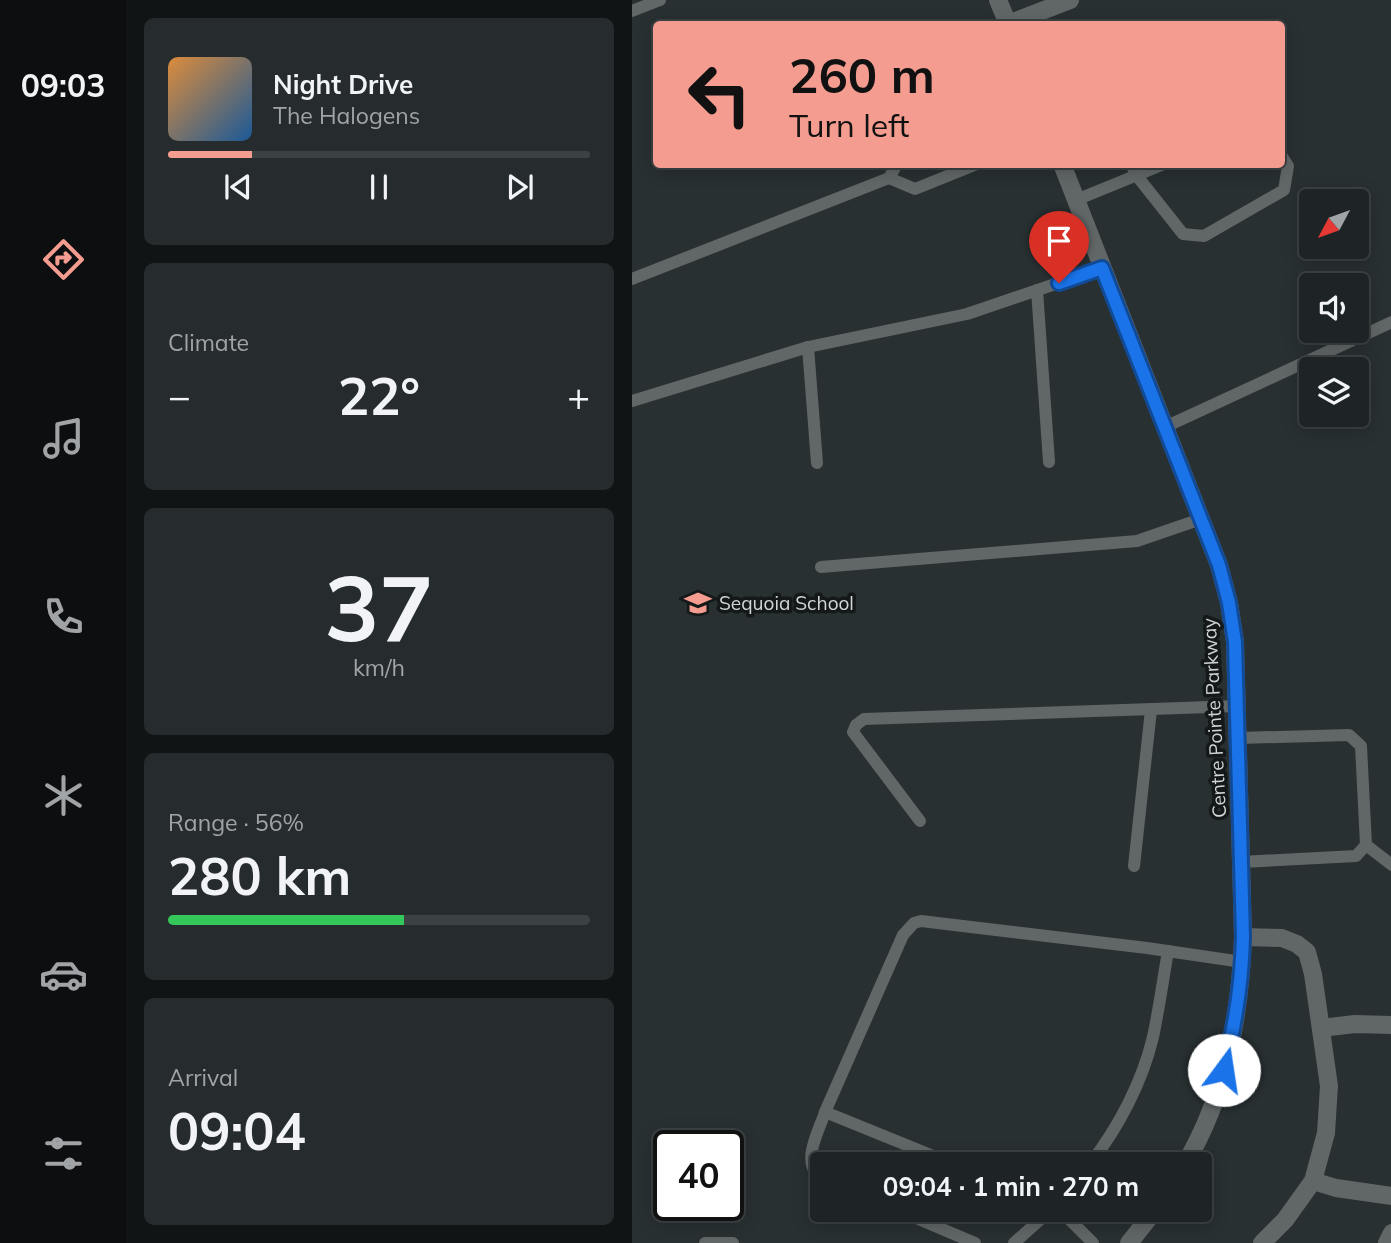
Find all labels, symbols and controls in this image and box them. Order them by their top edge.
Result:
text: 260 m [789,44,935,105]
icon: left [674,49,765,140]
text: 09:03 [21,65,105,105]
text: Night Drive [273,68,413,101]
text: The Halogens [273,101,420,130]
text: Turn left [789,105,909,145]
icon: previous [219,168,257,206]
icon: pause [360,168,398,206]
icon: next [501,168,539,206]
north arrow [1299,189,1369,259]
map controls [1299,189,1369,427]
pin [1029,211,1089,283]
icon: arrive [1040,222,1078,260]
icon: directions [39,235,88,284]
button: sound [1299,273,1369,343]
text: Climate [168,328,249,357]
button: layers [1299,357,1369,427]
text: 22° [338,363,420,428]
text: − [168,372,191,420]
text: + [567,372,590,420]
icon: music [39,414,88,463]
text: 37 [324,550,434,664]
school or university icon: Sequoia School [683,588,713,618]
place label: Sequoia School [719,591,854,615]
icon: phone [39,592,88,641]
street label: Centre Pointe Parkway [1197,617,1231,819]
text: km/h [353,653,405,682]
icon: climate [39,771,88,820]
text: Range · 56% [168,808,304,837]
text: 280 km [168,843,351,908]
icon: car [39,950,88,999]
position arrow [1187,1033,1261,1107]
text: Arrival [168,1063,238,1092]
text: 09:04 [168,1098,306,1163]
icon: filters [39,1129,88,1178]
speed limit sign: 40 [653,1130,744,1221]
text: 09:04 · 1 min · 270 m [883,1170,1139,1203]

